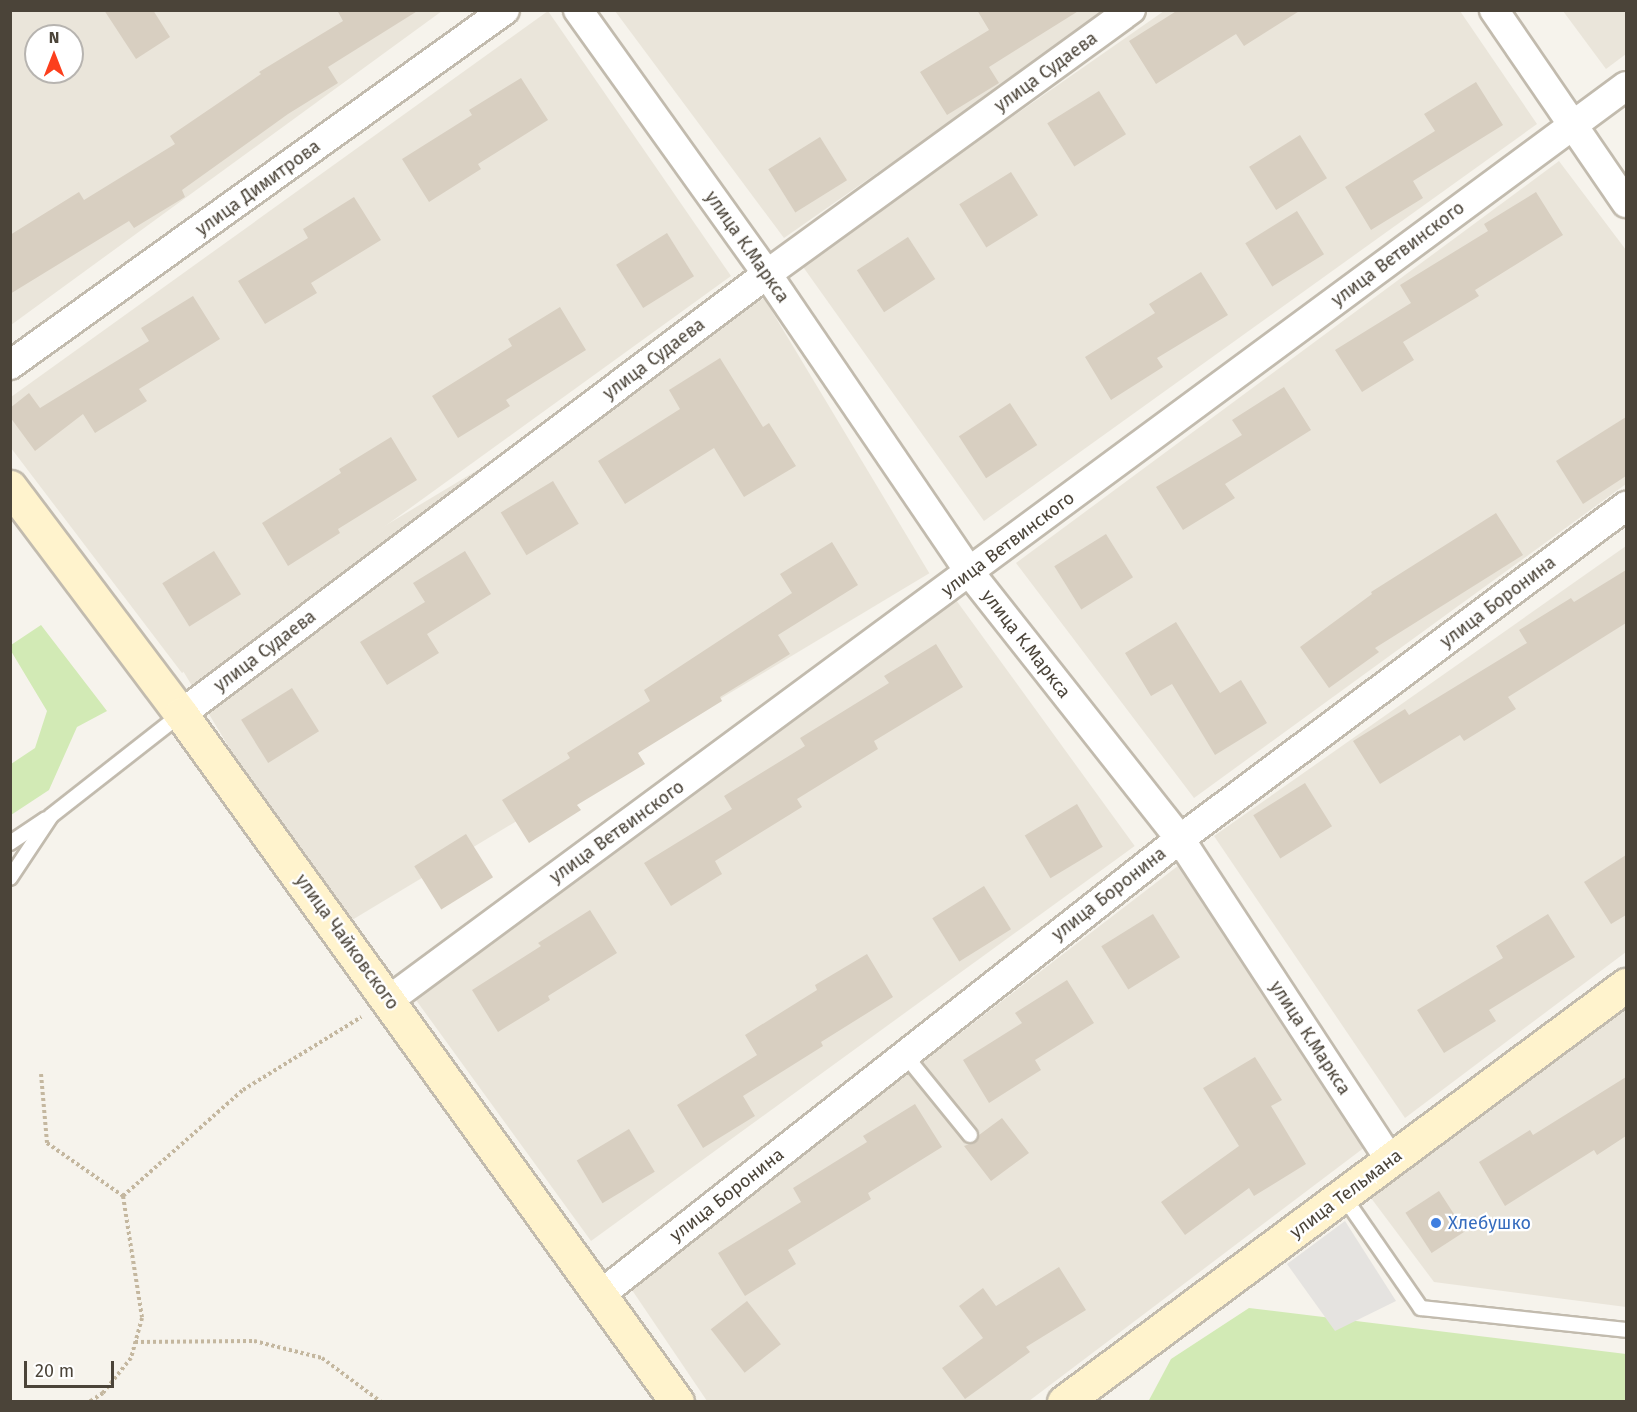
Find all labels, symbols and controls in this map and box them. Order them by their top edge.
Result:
north arrow [24,24,84,84]
street label: улица Судаева [990,27,1102,117]
text: N [49,28,59,47]
street label: улица Димитрова [192,136,324,240]
street label: улица К.Маркса [700,187,794,307]
street label: улица Ветвинского [1327,197,1469,311]
street label: улица Судаева [599,314,709,404]
street label: улица Ветвинского [937,487,1079,601]
street label: улица Боронина [1436,552,1560,652]
street label: улица К.Маркса [977,585,1075,703]
street label: улица Судаева [210,606,320,696]
street label: улица Ветвинского [546,776,688,888]
street label: улица Боронина [1048,843,1170,945]
street label: улица Чайковского [291,870,403,1014]
street label: улица К.Маркса [1265,977,1355,1099]
street label: улица Боронина [666,1144,788,1246]
street label: улица Тельмана [1286,1145,1406,1243]
place label: Хлебушко [1448,1212,1531,1234]
marker: Хлебушко [1429,1216,1443,1230]
scale bar [27,1349,117,1387]
text: 20 m [35,1360,74,1382]

